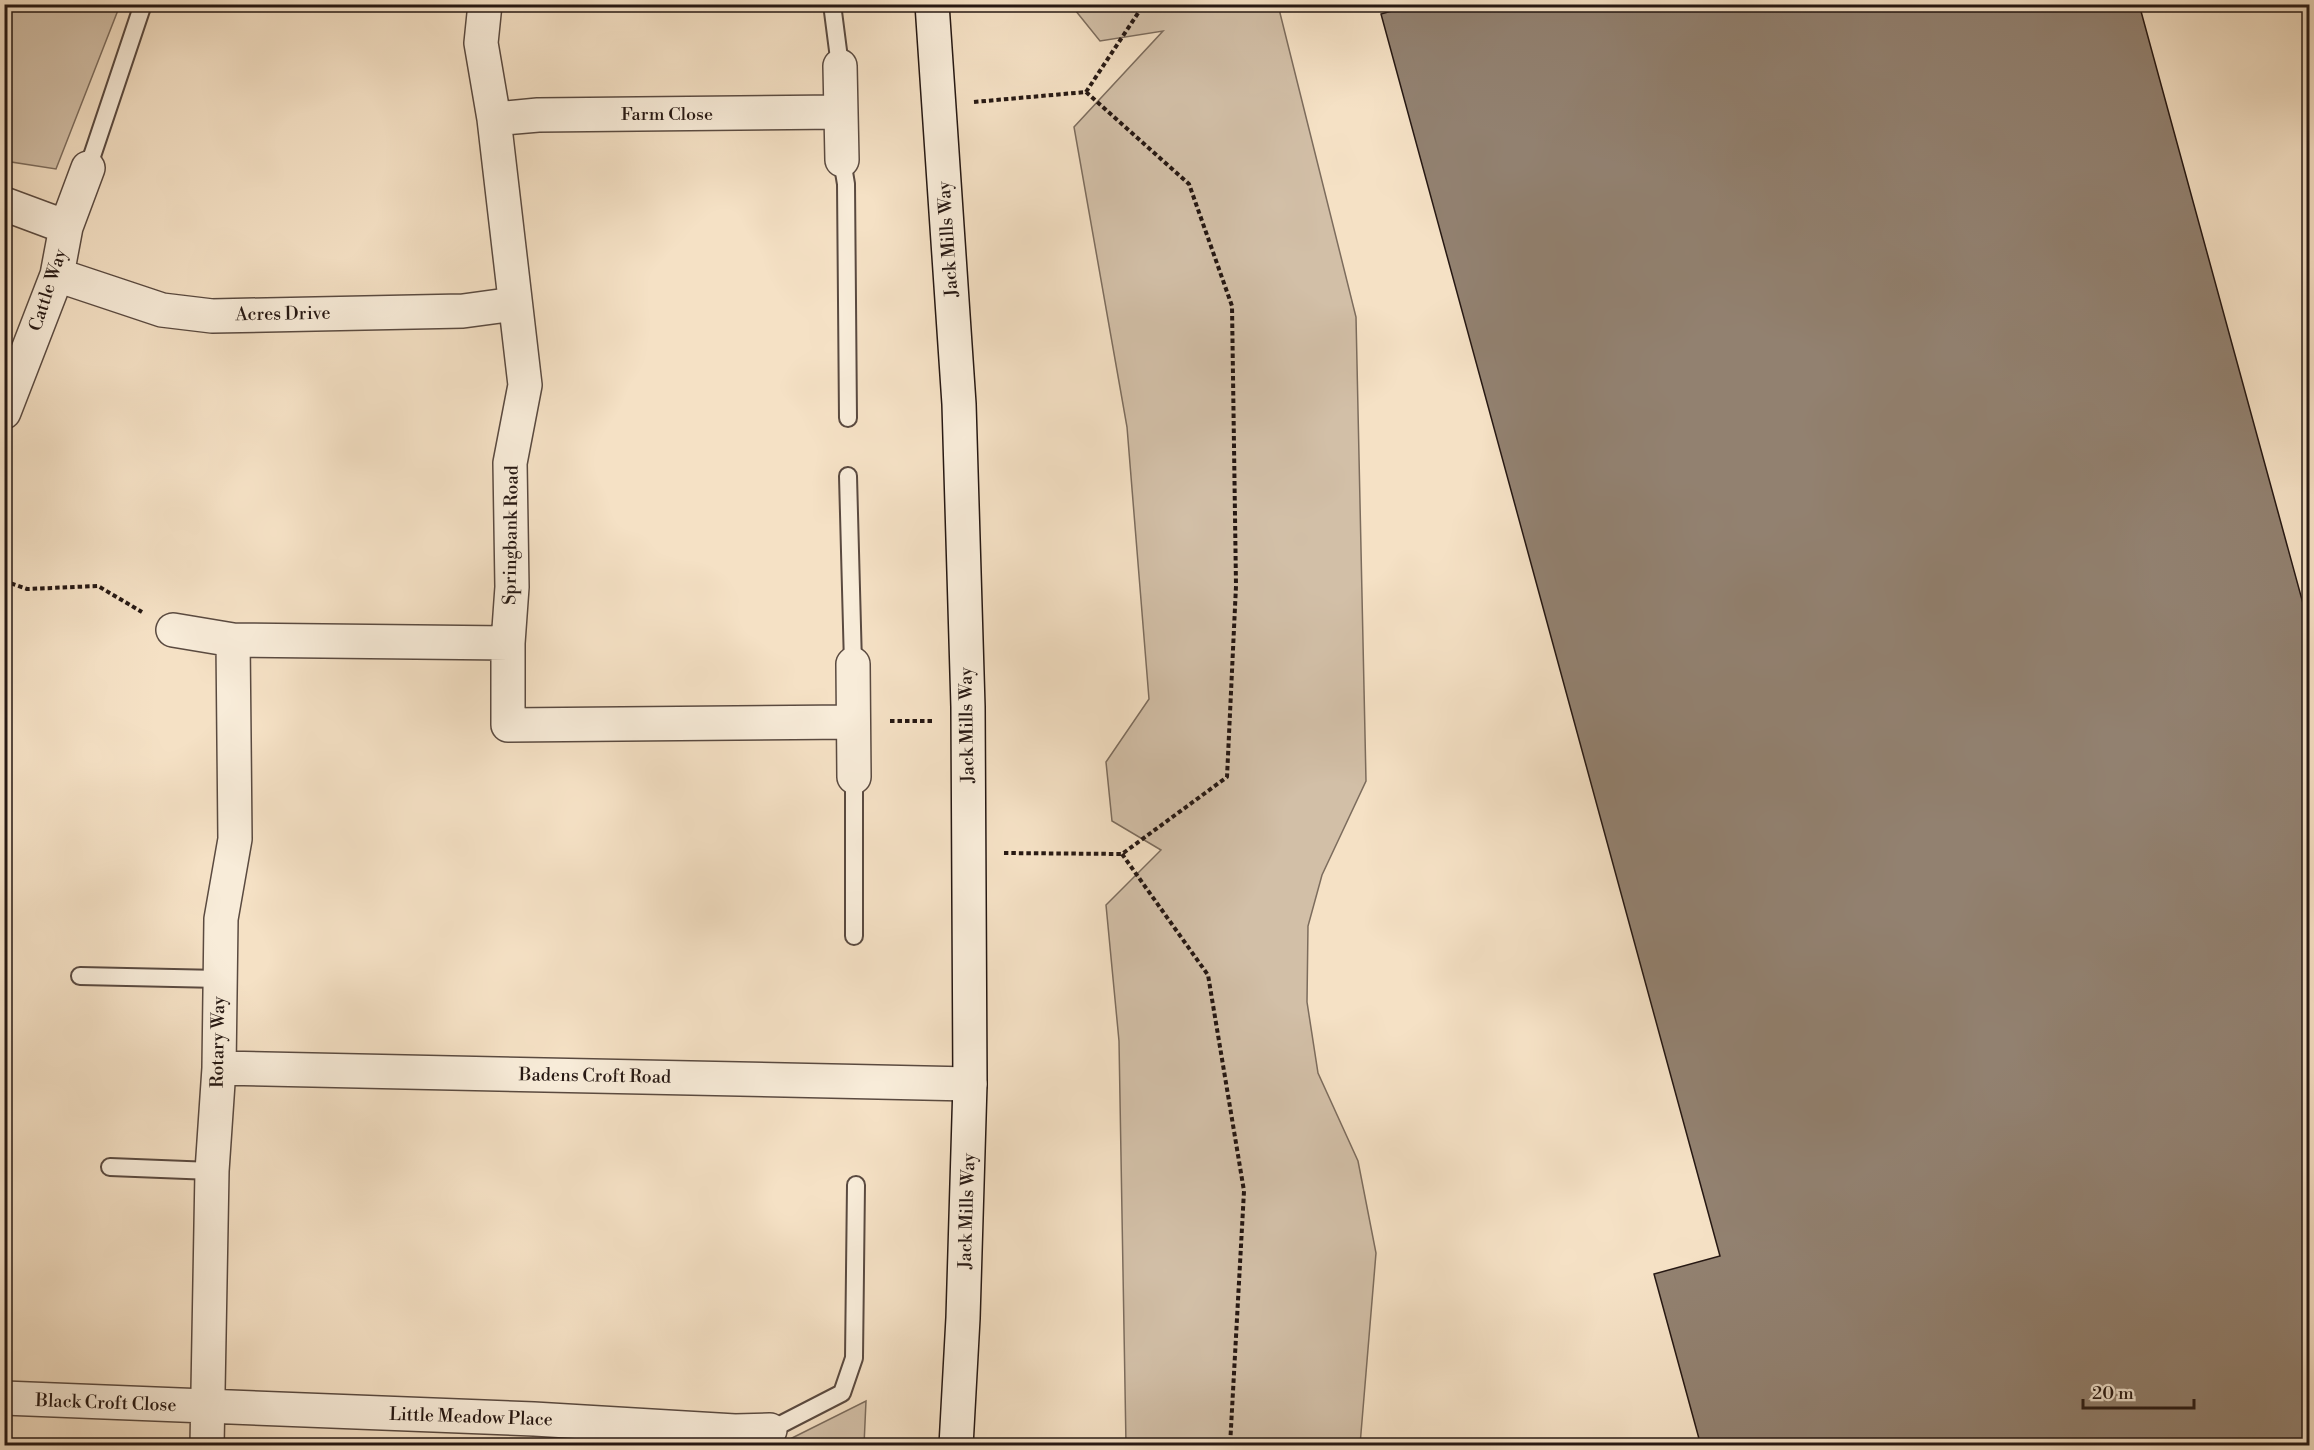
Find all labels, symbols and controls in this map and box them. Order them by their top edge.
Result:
street label: Farm Close [621,103,713,126]
street label: Jack Mills Way [932,180,964,299]
street label: Cattle Way [24,246,72,334]
street label: Acres Drive [234,302,331,326]
street label: Springbank Road [498,464,524,605]
street label: Jack Mills Way [954,667,980,784]
street label: Rotary Way [206,996,230,1088]
street label: Badens Croft Road [518,1063,672,1089]
street label: Jack Mills Way [953,1152,981,1270]
scale bar [2083,1372,2194,1410]
text: 20 m [2092,1382,2134,1405]
street label: Black Croft Close [34,1389,177,1417]
street label: Little Meadow Place [389,1403,553,1431]

